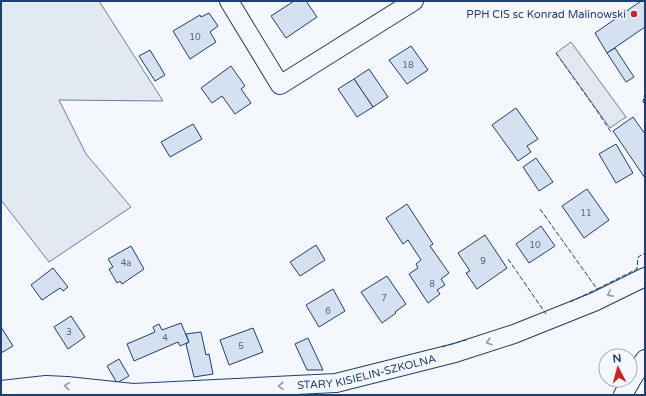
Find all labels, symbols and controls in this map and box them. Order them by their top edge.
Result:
place label: PPH CIS sc Konrad Malinowski [466,8,626,21]
marker: PPH CIS sc Konrad Malinowski [629,9,639,19]
house number: 10 [189,32,201,43]
house number: 18 [402,60,414,71]
house number: 11 [580,208,592,219]
house number: 10 [529,240,541,251]
house number: 9 [480,256,486,267]
house number: 4a [121,258,131,269]
house number: 8 [429,279,435,290]
one-way arrow [607,289,614,297]
house number: 7 [381,293,387,304]
house number: 6 [325,306,331,317]
house number: 3 [66,327,72,338]
house number: 4 [162,333,168,344]
one-way arrow [486,337,493,346]
house number: 5 [238,341,244,352]
north arrow [598,348,638,388]
street label: STARY KISIELIN-SZKOLNA [297,352,437,391]
text: N [612,352,622,365]
one-way arrow [278,381,284,390]
one-way arrow [64,382,71,391]

